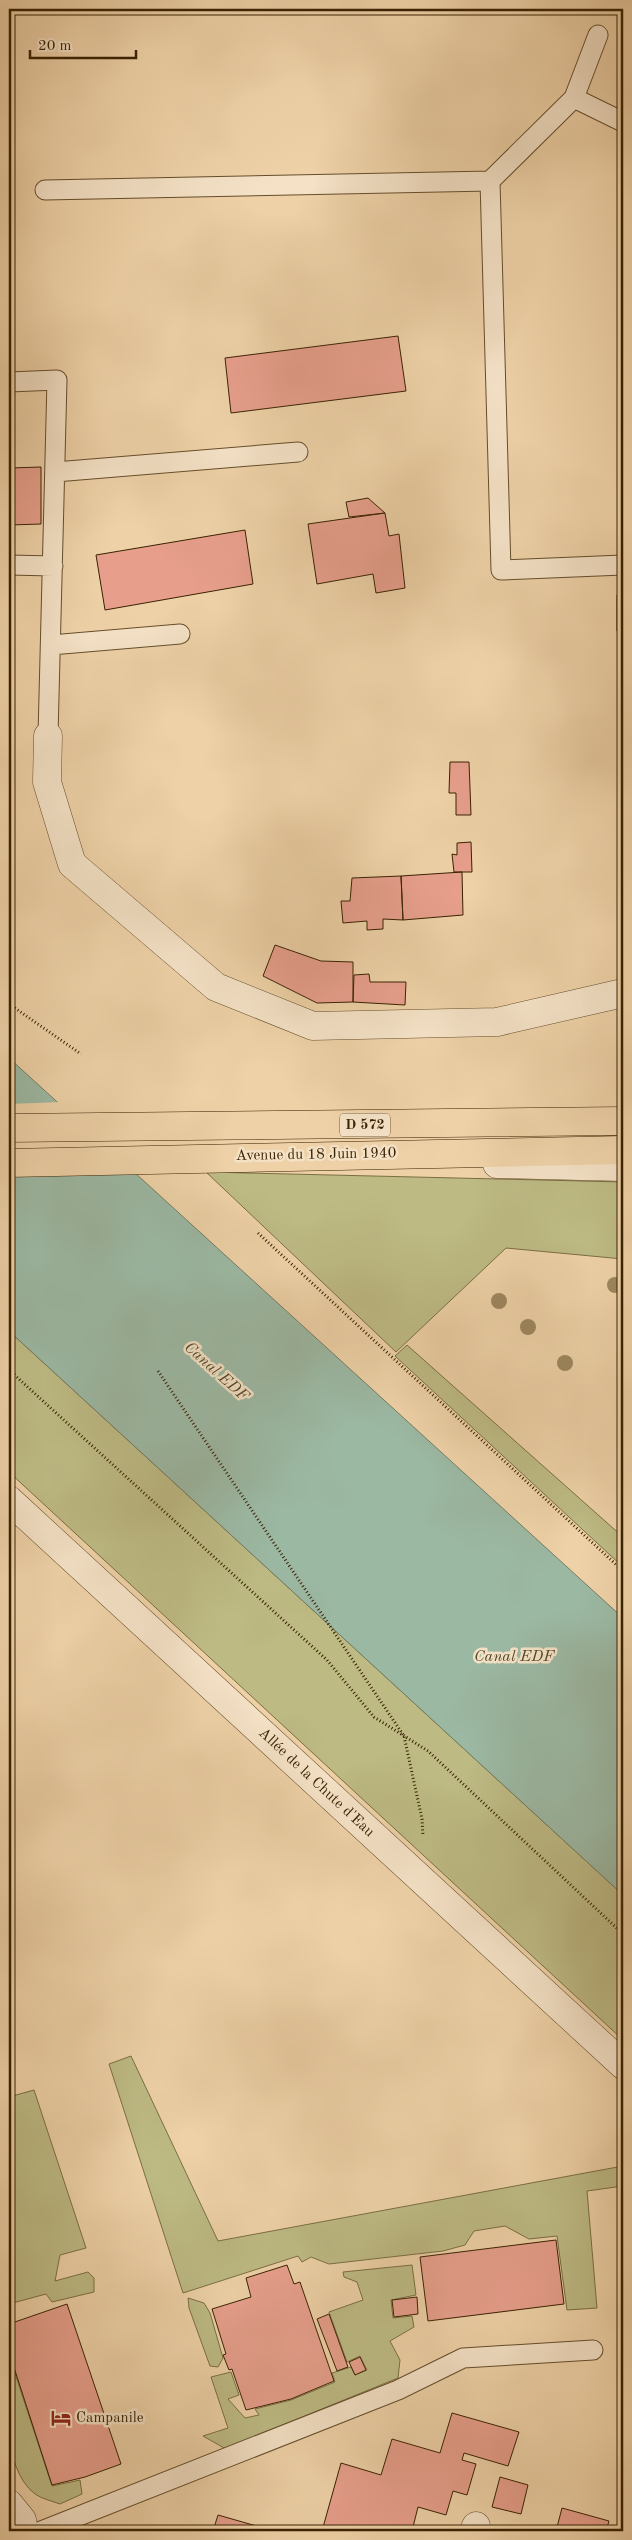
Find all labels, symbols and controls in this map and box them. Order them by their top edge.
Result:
scale bar [30,28,136,60]
text: 20 m [38,39,72,54]
road number: D 572 [340,1114,390,1136]
street label: Avenue du 18 Juin 1940 [236,1146,396,1164]
water label: Canal EDF [181,1339,252,1406]
water label: Canal EDF [474,1649,555,1665]
street label: Allée de la Chute d'Eau [255,1726,377,1840]
hotel icon: Campanile [50,2407,72,2429]
place label: Campanile [76,2411,144,2426]

